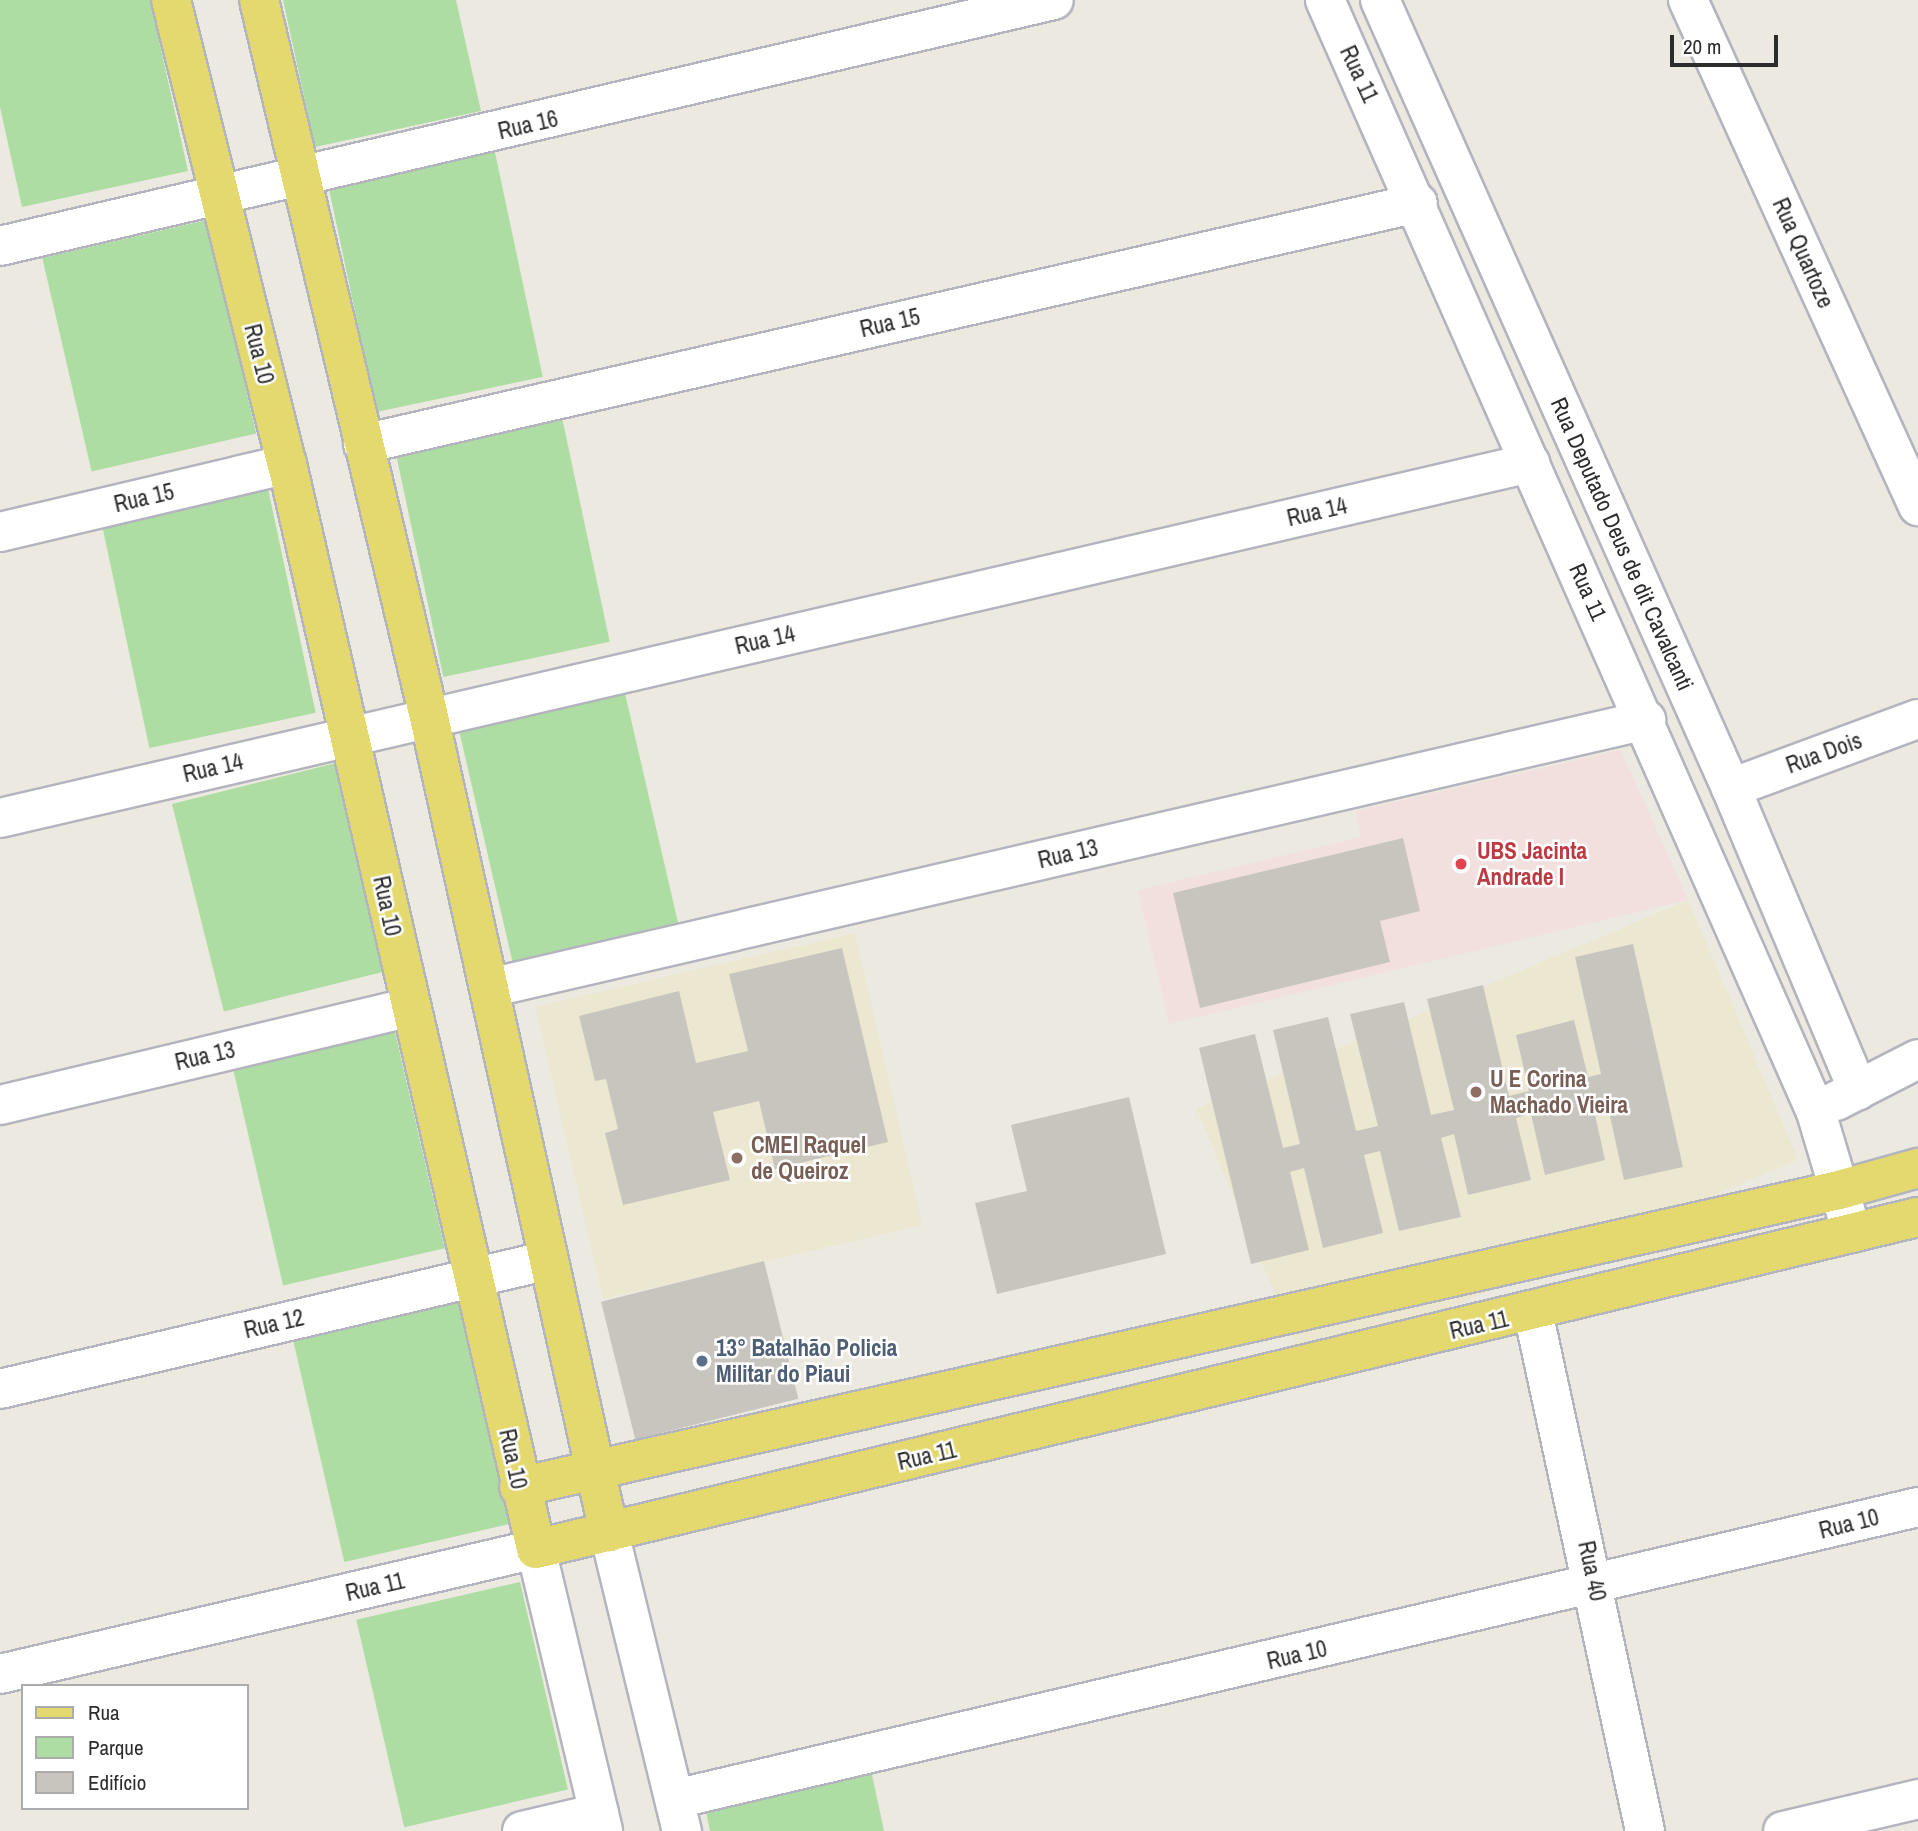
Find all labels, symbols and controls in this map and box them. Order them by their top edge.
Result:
scale bar [1673,21,1782,65]
text: 20 m [1683,32,1721,61]
street label: Rua 11 [1334,41,1384,107]
street label: Rua 16 [495,105,561,145]
street label: Rua Quartoze [1767,194,1839,312]
street label: Rua 15 [857,303,923,343]
street label: Rua 10 [238,321,280,387]
street label: Rua Deputado Deus de dit Cavalcanti [1545,393,1699,695]
street label: Rua 15 [111,478,177,518]
street label: Rua 14 [1284,492,1350,532]
street label: Rua 11 [1563,559,1613,625]
street label: Rua 14 [732,620,798,660]
street label: Rua Dois [1782,727,1866,779]
street label: Rua 14 [180,748,246,788]
street label: Rua 13 [1035,834,1101,874]
place label: UBS Jacinta Andrade I [1477,837,1587,891]
marker: UBS Jacinta Andrade I [1451,854,1471,874]
street label: Rua 10 [367,873,407,939]
street label: Rua 13 [172,1036,238,1076]
place label: U E Corina Machado Vieira [1490,1065,1628,1119]
marker: U E Corina Machado Vieira [1468,1084,1484,1100]
place label: CMEI Raquel de Queiroz [751,1131,866,1185]
marker: CMEI Raquel de Queiroz [729,1150,745,1166]
street label: Rua 12 [241,1304,307,1344]
street label: Rua 11 [1447,1305,1511,1345]
place label: 13° Batalhão Policia Militar do Piaui [716,1334,897,1388]
marker: 13° Batalhão Policia Militar do Piaui [694,1353,710,1369]
street label: Rua 10 [493,1426,533,1492]
street label: Rua 11 [895,1436,959,1476]
street label: Rua 10 [1816,1503,1882,1545]
street label: Rua 40 [1572,1538,1612,1604]
street label: Rua 11 [343,1567,407,1607]
street label: Rua 10 [1264,1635,1330,1675]
legend [21,1684,248,1810]
text: Rua [88,1698,120,1727]
text: Parque [88,1733,144,1762]
text: Edifício [88,1768,146,1797]

